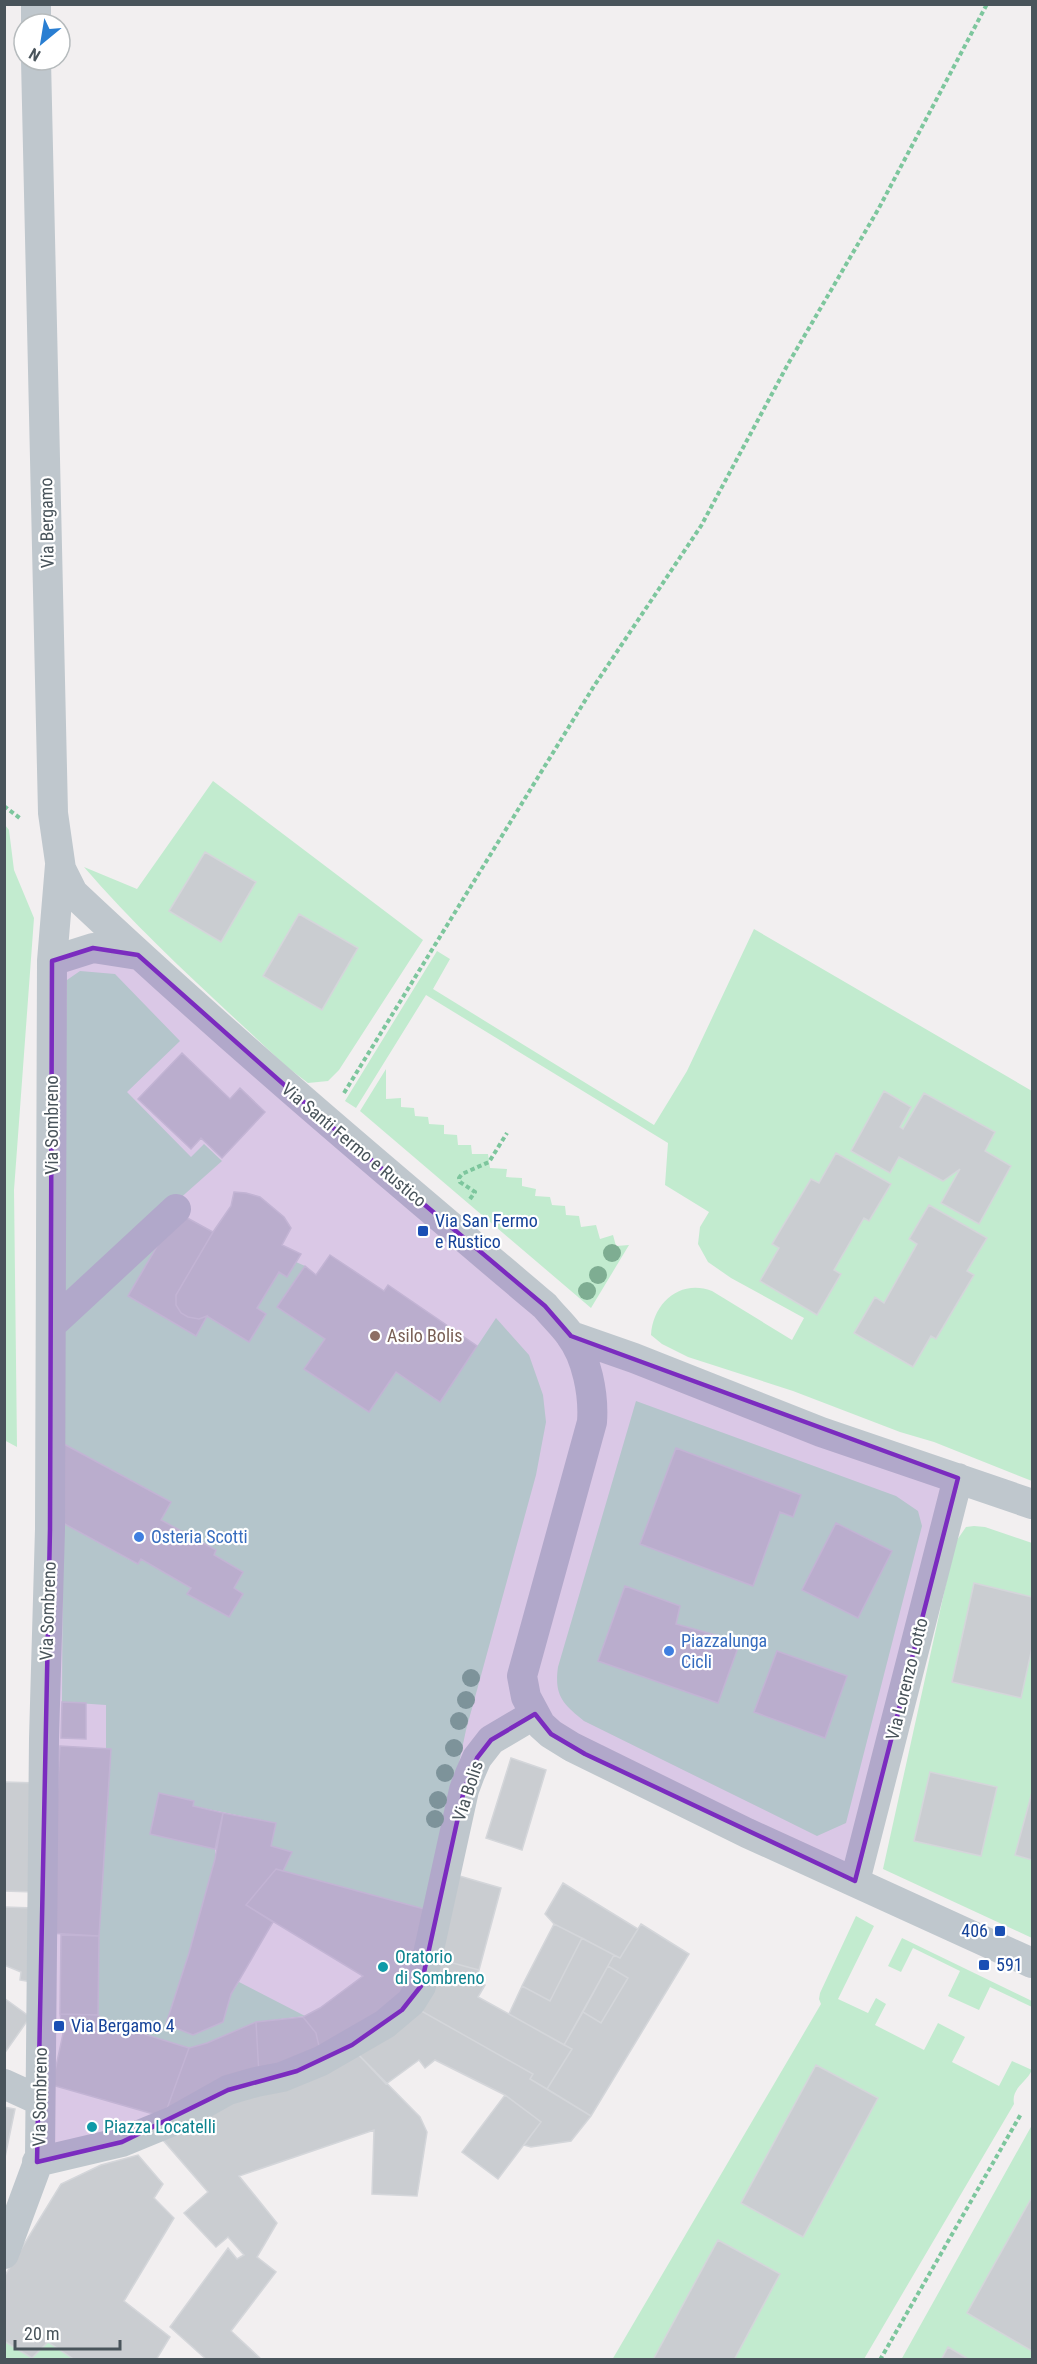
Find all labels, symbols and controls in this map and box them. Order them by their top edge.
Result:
north arrow [12,12,72,72]
text: N [26,44,44,65]
street label: Via Bergamo [35,478,58,569]
street label: Via Sombreno [41,1075,62,1175]
street label: Via Santi Fermo e Rustico [278,1078,431,1211]
place label: Via San Fermo e Rustico [435,1210,538,1252]
marker: Via San Fermo e Rustico [416,1224,430,1238]
place label: Asilo Bolis [387,1325,462,1346]
marker: Asilo Bolis [368,1329,382,1343]
place label: Osteria Scotti [151,1526,248,1547]
marker: Osteria Scotti [132,1530,146,1544]
street label: Via Sombreno [35,1561,60,1661]
street label: Via Lorenzo Lotto [881,1616,932,1742]
place label: Piazzalunga Cicli [681,1630,767,1672]
marker: Piazzalunga Cicli [662,1644,676,1658]
street label: Via Bolis [448,1758,487,1824]
place label: 406 [961,1920,988,1941]
marker: 406 [993,1924,1007,1938]
place label: Oratorio di Sombreno [395,1946,485,1988]
place label: 591 [996,1954,1023,1975]
marker: 591 [977,1958,991,1972]
marker: Oratorio di Sombreno [376,1960,390,1974]
place label: Via Bergamo 4 [71,2015,175,2036]
marker: Via Bergamo 4 [52,2019,66,2033]
street label: Via Sombreno [28,2047,51,2147]
place label: Piazza Locatelli [104,2116,216,2137]
marker: Piazza Locatelli [85,2120,99,2134]
scale bar [15,2313,120,2351]
text: 20 m [24,2323,59,2344]

